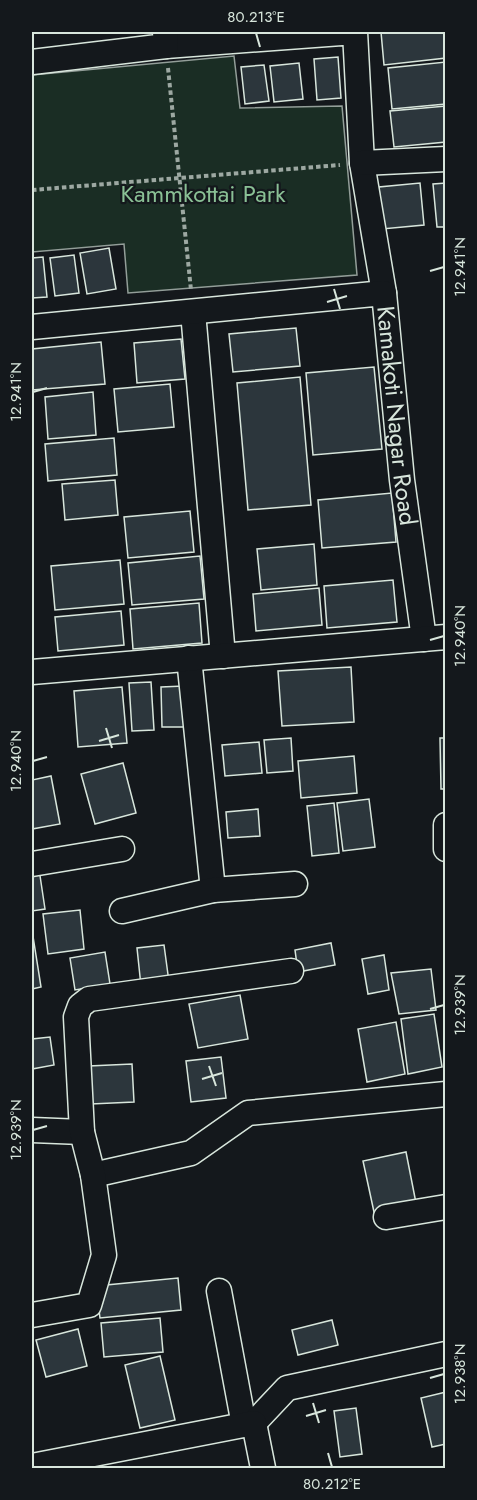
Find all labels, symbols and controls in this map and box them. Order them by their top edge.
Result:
text: 80.213°E [227,6,285,28]
park label: Kammkottai Park [120,176,286,211]
text: 12.941°N [449,237,471,297]
street label: Kamakoti Nagar Road [368,304,426,528]
text: 12.941°N [5,362,27,422]
text: 12.940°N [449,605,471,667]
text: 12.940°N [5,730,27,792]
text: 12.939°N [449,974,471,1036]
text: 12.939°N [5,1099,27,1161]
text: 12.938°N [449,1344,471,1404]
text: 80.212°E [303,1473,361,1495]

